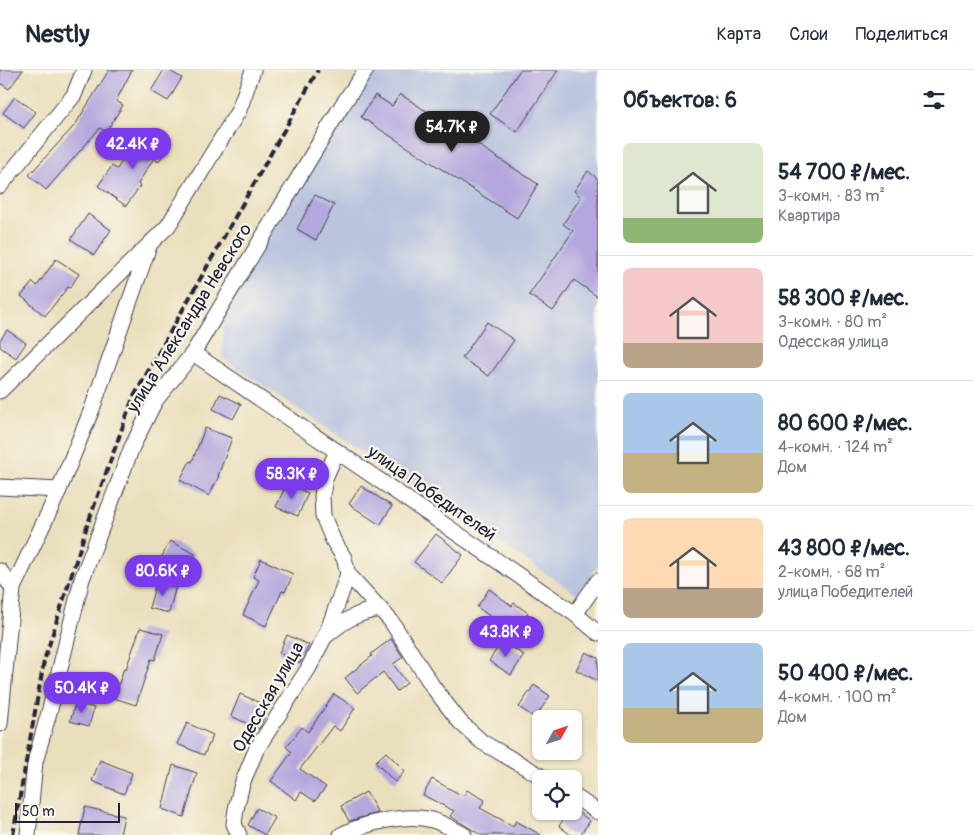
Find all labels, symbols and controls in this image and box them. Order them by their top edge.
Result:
text: Nestly [25,20,89,49]
text: Карта [717,23,761,46]
text: Слои [789,23,827,46]
text: Поделиться [855,23,948,46]
icon: filters [920,86,948,114]
text: Объектов: 6 [623,87,737,114]
pin: 54.7K ₽ [406,111,498,153]
text: 54.7K ₽ [426,117,478,137]
pin: 42.4K ₽ [87,128,179,170]
text: 42.4K ₽ [106,134,160,154]
text: 54 700 ₽/мес. [778,159,910,186]
icon: home [663,163,723,223]
text: 3-комн. · 83 m² [778,186,885,206]
text: Квартира [778,206,840,226]
street label: улица Александра Невского [121,219,257,418]
text: 58 300 ₽/мес. [778,285,909,312]
icon: home [663,288,723,348]
text: 3-комн. · 80 m² [778,312,887,332]
text: Одесская улица [778,332,888,352]
text: 80 600 ₽/мес. [778,410,913,437]
icon: home [663,413,723,473]
text: 4-комн. · 124 m² [778,437,893,457]
street label: улица Победителей [362,440,501,546]
text: Дом [778,457,807,477]
pin: 58.3K ₽ [246,458,338,500]
text: 58.3K ₽ [266,464,318,484]
text: 43 800 ₽/мес. [778,535,910,562]
icon: home [663,538,723,598]
pin: 80.6K ₽ [117,554,209,597]
text: 80.6K ₽ [136,561,190,581]
text: 2-комн. · 68 m² [778,562,885,582]
text: улица Победителей [778,582,913,602]
pin: 43.8K ₽ [460,616,552,658]
text: 43.8K ₽ [480,622,532,642]
street label: Одесская улица [227,638,309,757]
text: 50 400 ₽/мес. [778,660,913,687]
icon: home [663,663,723,723]
pin: 50.4K ₽ [36,672,128,714]
text: 50.4K ₽ [54,678,110,698]
text: 4-комн. · 100 m² [778,687,896,707]
text: Дом [778,707,807,727]
north arrow [532,710,582,760]
map controls [532,710,582,820]
button: locate [532,770,582,820]
scale bar [15,800,120,823]
text: 50 m [22,803,55,820]

